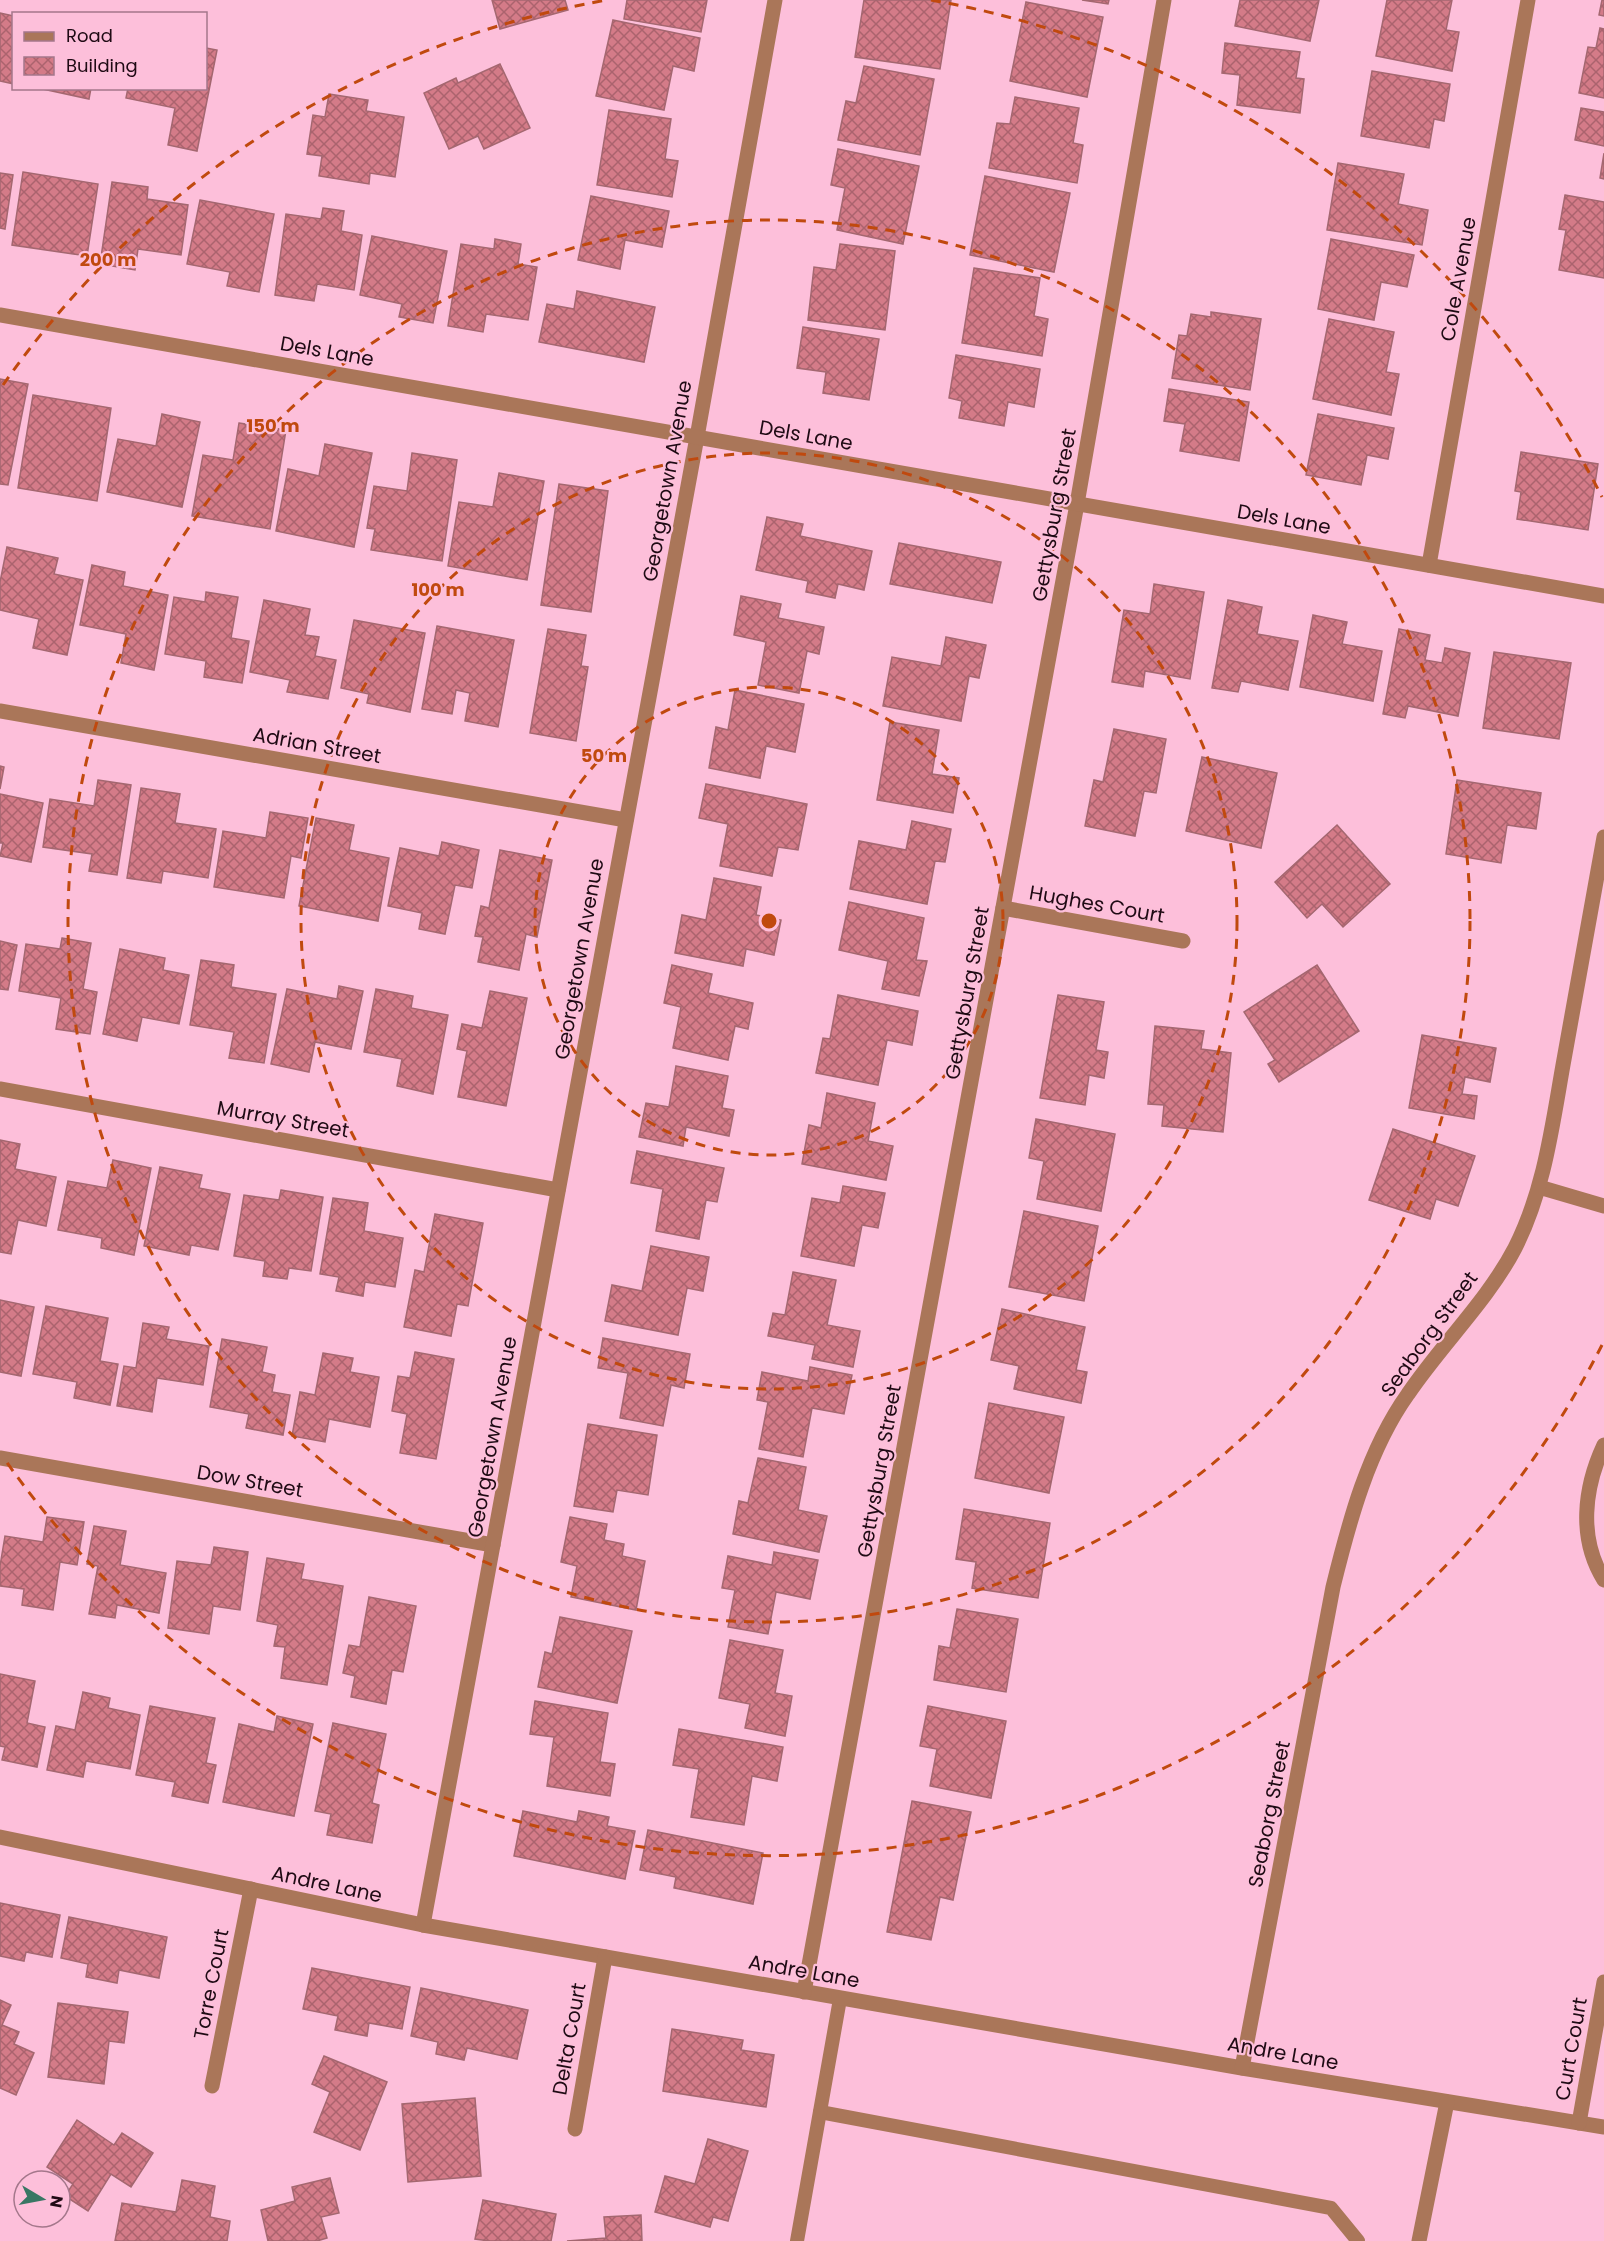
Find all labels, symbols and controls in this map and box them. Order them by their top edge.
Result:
legend [12,12,207,90]
text: Road [66,23,113,48]
text: Building [66,53,138,78]
street label: Cole Avenue [1433,215,1483,343]
text: 200 m [80,247,136,272]
street label: Dels Lane [278,329,376,373]
street label: Georgetown Avenue [636,378,698,584]
text: 150 m [246,413,300,438]
street label: Dels Lane [757,413,855,457]
street label: Gettysburg Street [1025,426,1083,604]
street label: Dels Lane [1235,497,1333,541]
text: 100 m [411,577,465,602]
street label: Adrian Street [251,720,383,770]
text: 50 m [581,743,627,768]
street label: Georgetown Avenue [548,856,610,1062]
street label: Hughes Court [1027,878,1167,930]
street label: Gettysburg Street [938,904,996,1082]
centre of rings [759,911,779,931]
street label: Murray Street [215,1094,351,1144]
street label: Seaborg Street [1374,1266,1484,1402]
street label: Georgetown Avenue [461,1334,523,1540]
street label: Gettysburg Street [850,1382,908,1560]
street label: Dow Street [195,1458,305,1504]
street label: Seaborg Street [1241,1738,1297,1890]
street label: Andre Lane [269,1859,385,1909]
street label: Torre Court [187,1926,235,2042]
street label: Andre Lane [746,1947,862,1995]
street label: Delta Court [545,1981,593,2097]
street label: Curt Court [1548,1995,1594,2103]
street label: Andre Lane [1225,2029,1341,2077]
north arrow [12,2169,72,2229]
text: N [44,2194,69,2209]

